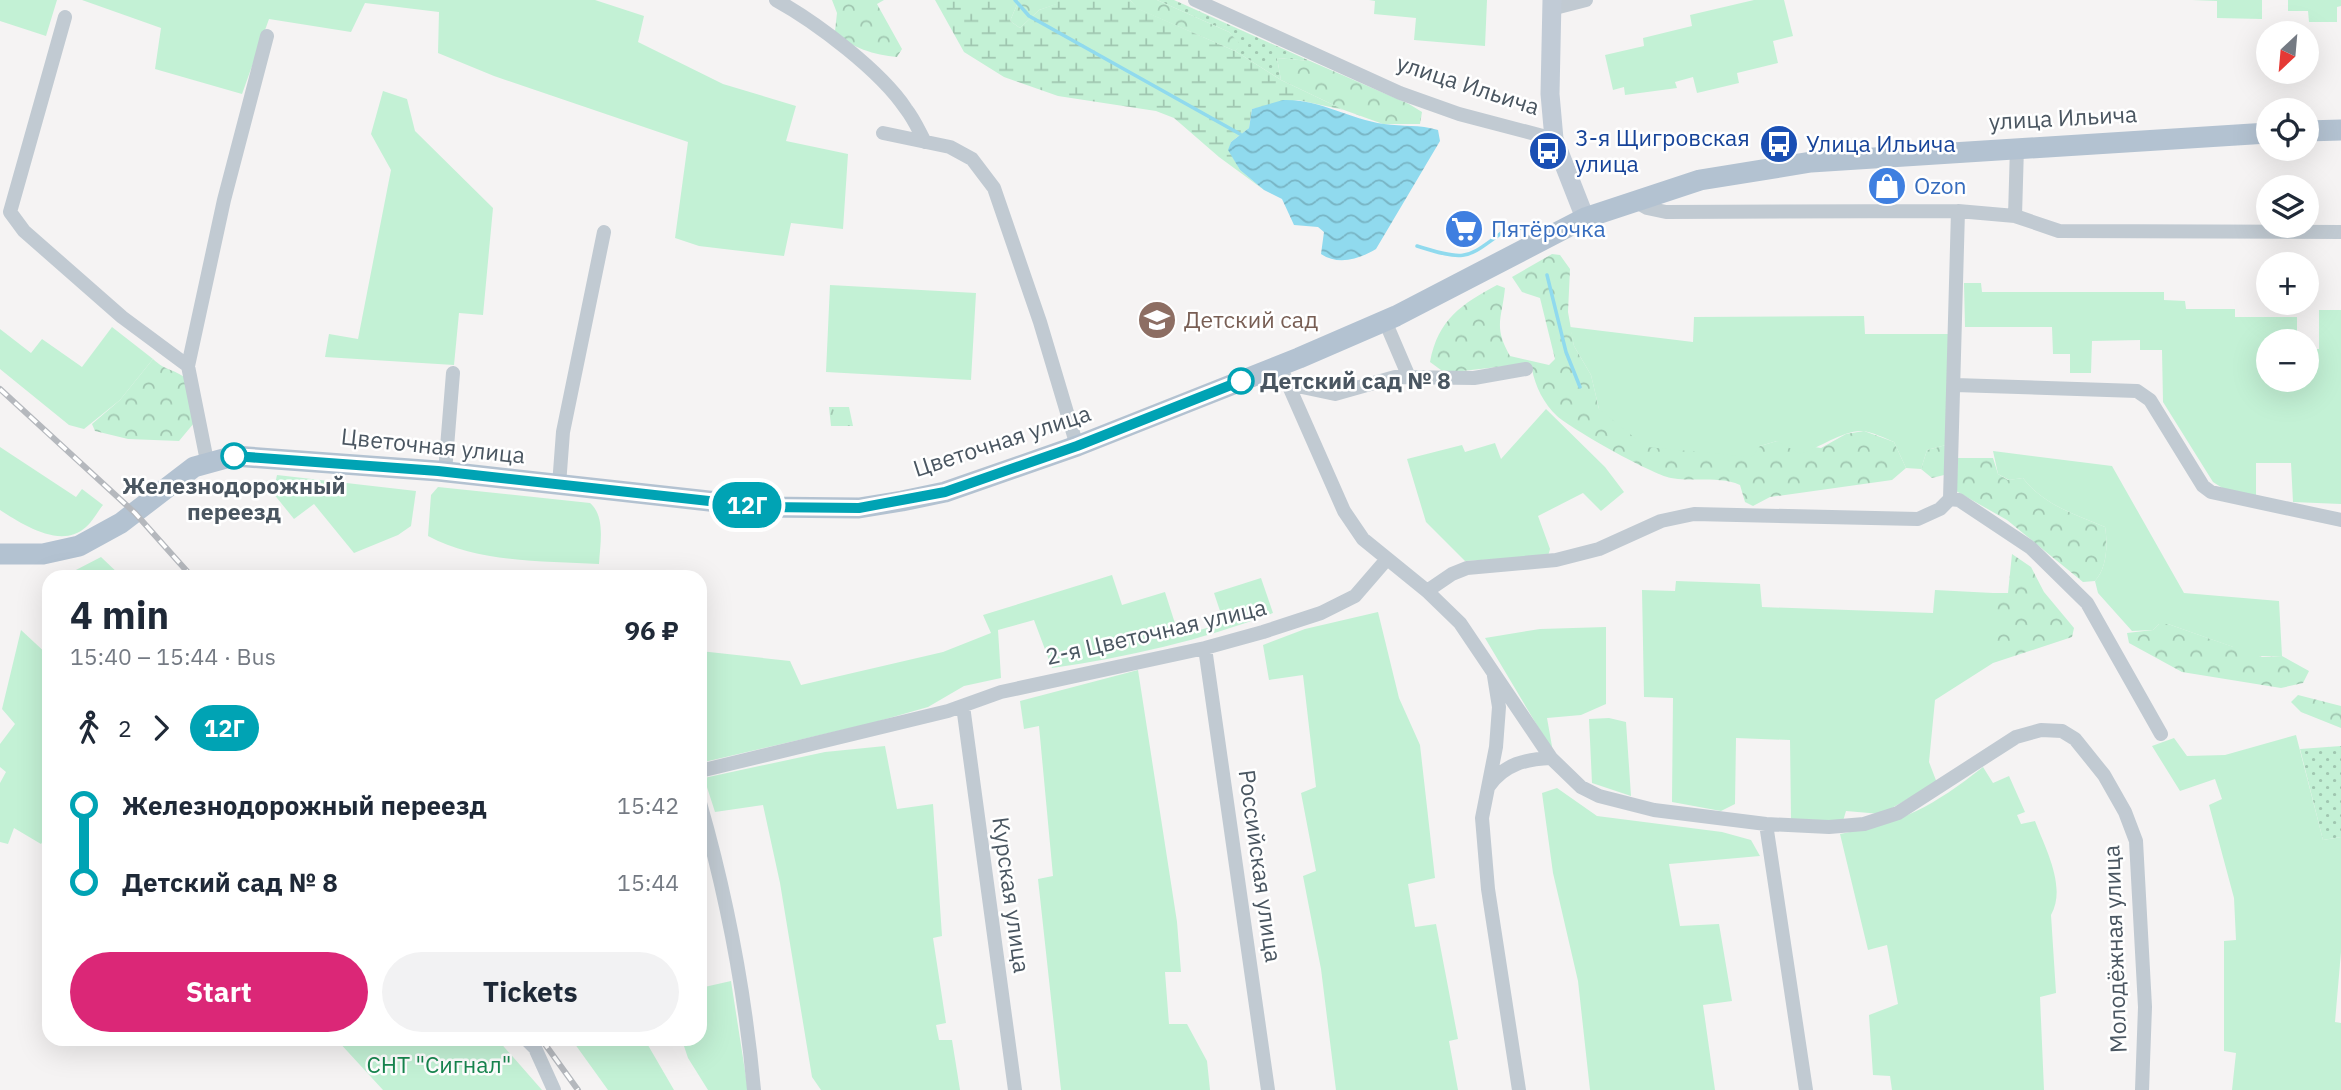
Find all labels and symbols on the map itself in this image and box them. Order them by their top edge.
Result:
north arrow [2256,21,2319,84]
street label: улица Ильича [1393,47,1544,121]
street label: улица Ильича [1988,98,2138,136]
place label: 3-я Щигровская улица [1575,122,1750,178]
bus stop icon: Улица Ильича [1758,123,1800,165]
place label: Улица Ильича [1806,128,1956,158]
bus stop icon: 3-я Щигровская улица [1527,130,1569,172]
shop icon: Ozon [1866,165,1908,207]
place label: Ozon [1914,170,1967,200]
supermarket icon: Пятёрочка [1443,208,1485,250]
place label: Пятёрочка [1491,213,1606,243]
school or university icon: Детский сад [1136,299,1178,341]
place label: Детский сад [1184,304,1319,334]
place label: Детский сад № 8 [1260,365,1451,395]
marker: Детский сад № 8 [1228,368,1254,394]
street label: Цветочная улица [909,397,1094,483]
street label: Цветочная улица [340,420,527,470]
marker: Железнодорожный переезд [221,443,247,469]
place label: Железнодорожный переезд [122,470,346,526]
line badge: 12Г [707,482,787,528]
street label: 2-я Цветочная улица [1042,591,1269,671]
street label: Российская улица [1233,768,1289,964]
street label: Курская улица [986,815,1038,975]
street label: Молодёжная улица [2095,844,2133,1054]
park label: СНТ "Сигнал" [366,1049,512,1079]

